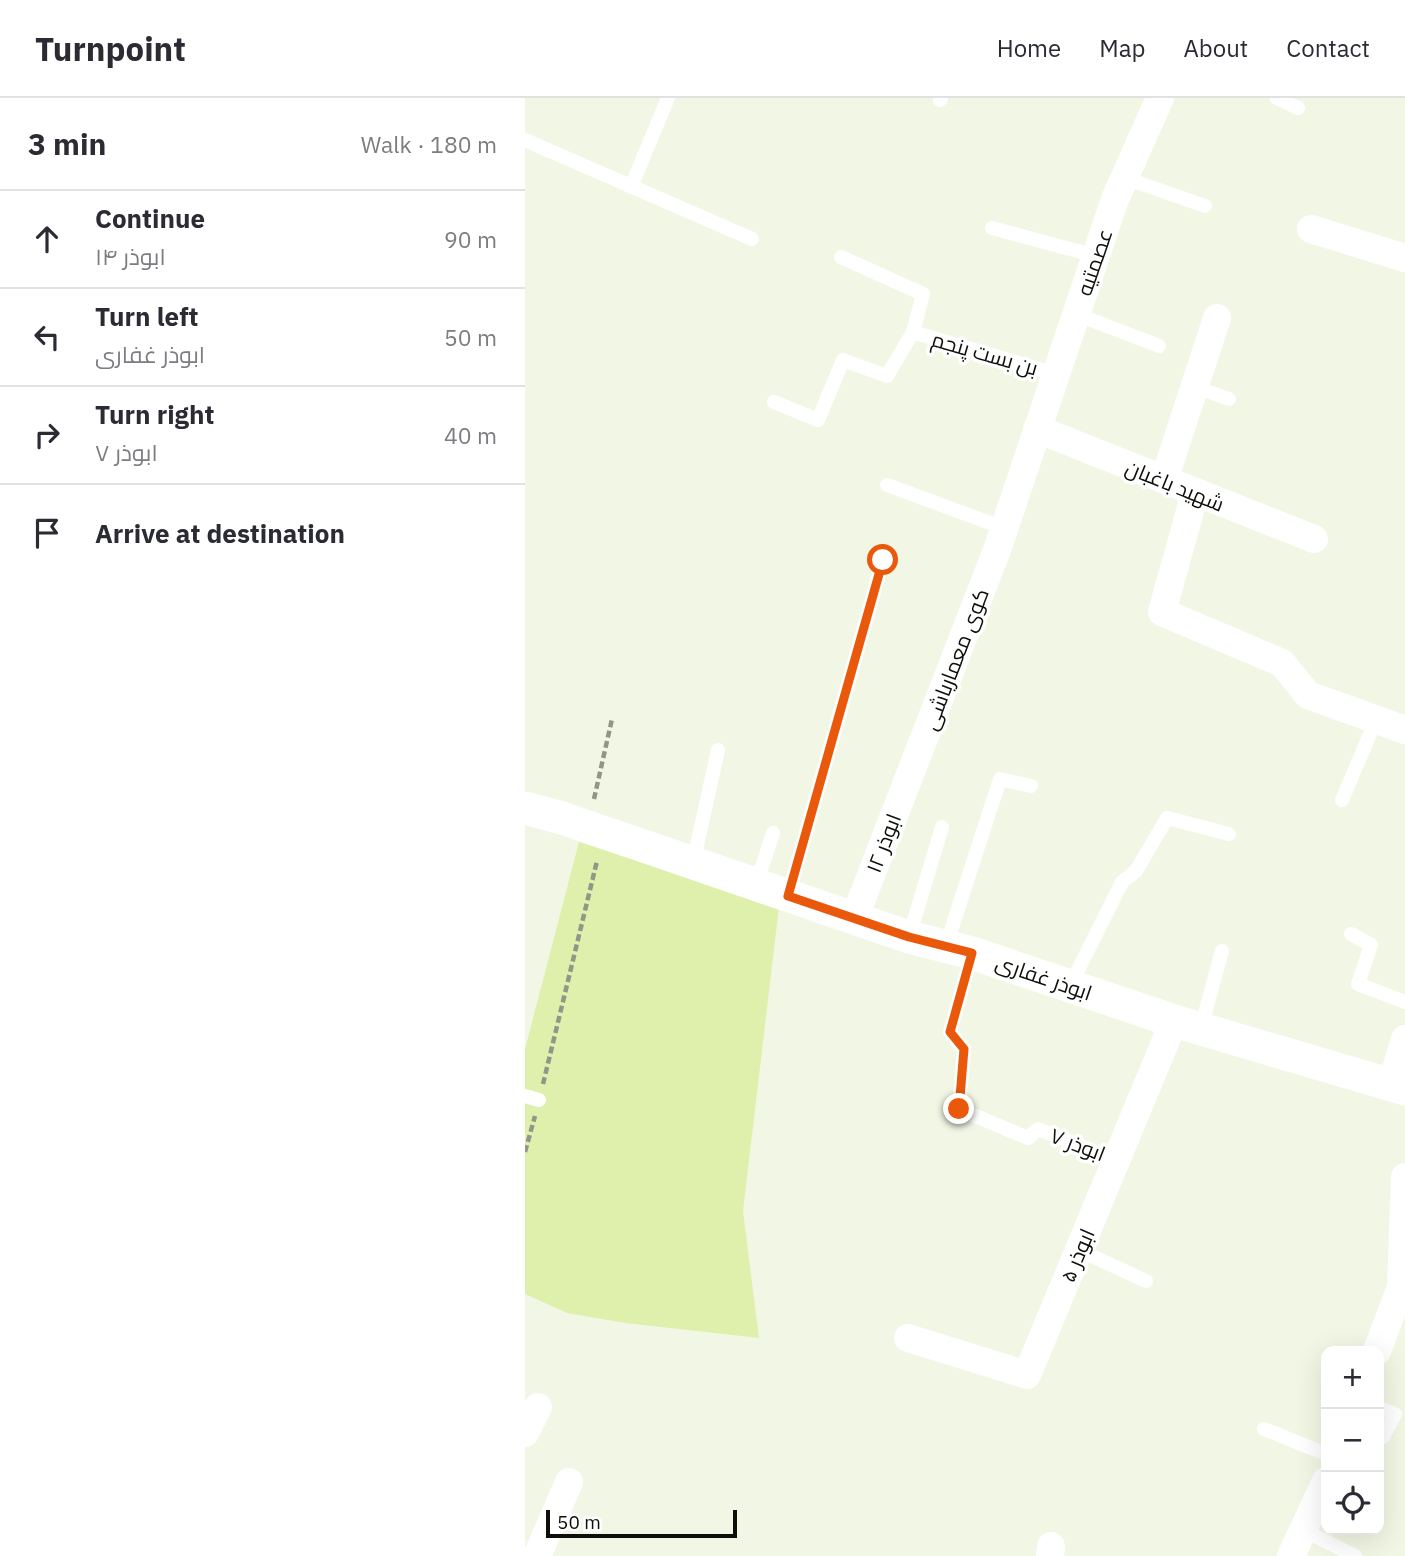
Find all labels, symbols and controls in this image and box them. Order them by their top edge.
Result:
text: Turnpoint [35,27,186,70]
text: Home [997,32,1061,64]
text: Map [1099,32,1145,64]
text: About [1183,32,1248,64]
text: Contact [1286,32,1370,64]
text: 3 min [28,124,106,163]
text: Walk · 180 m [361,129,497,159]
text: Continue [95,201,205,235]
icon: ahead [28,220,66,258]
text: 90 m [444,224,497,254]
street label: عصمتیه [1070,225,1118,299]
text: ابوذر ۱۴ [95,241,166,271]
text: Turn left [95,299,198,333]
icon: left [28,318,66,356]
text: 50 m [444,322,497,352]
street label: بن بست پنجم [928,324,1041,382]
text: ابوذر غفاری [95,339,205,369]
text: Turn right [95,397,214,431]
icon: right [28,416,66,454]
text: 40 m [444,420,497,450]
text: ابوذر ۷ [95,437,158,467]
street label: شهید باغبان [1121,453,1229,517]
icon: arrive [28,514,66,552]
text: Arrive at destination [95,516,345,550]
route start [867,544,898,575]
street label: کوی معمارباشی [915,584,995,734]
street label: ابوذر ۱۲ [859,809,907,877]
street label: ابوذر غفاری [992,947,1096,1007]
route end [943,1093,974,1124]
street label: ابوذر ۷ [1046,1121,1110,1167]
street label: ابوذر ۵ [1053,1224,1101,1286]
map controls [1321,1346,1384,1535]
button: + [1321,1346,1384,1409]
button: − [1321,1409,1384,1472]
button: locate [1321,1472,1384,1535]
scale bar [546,1507,737,1539]
text: 50 m [557,1510,601,1534]

